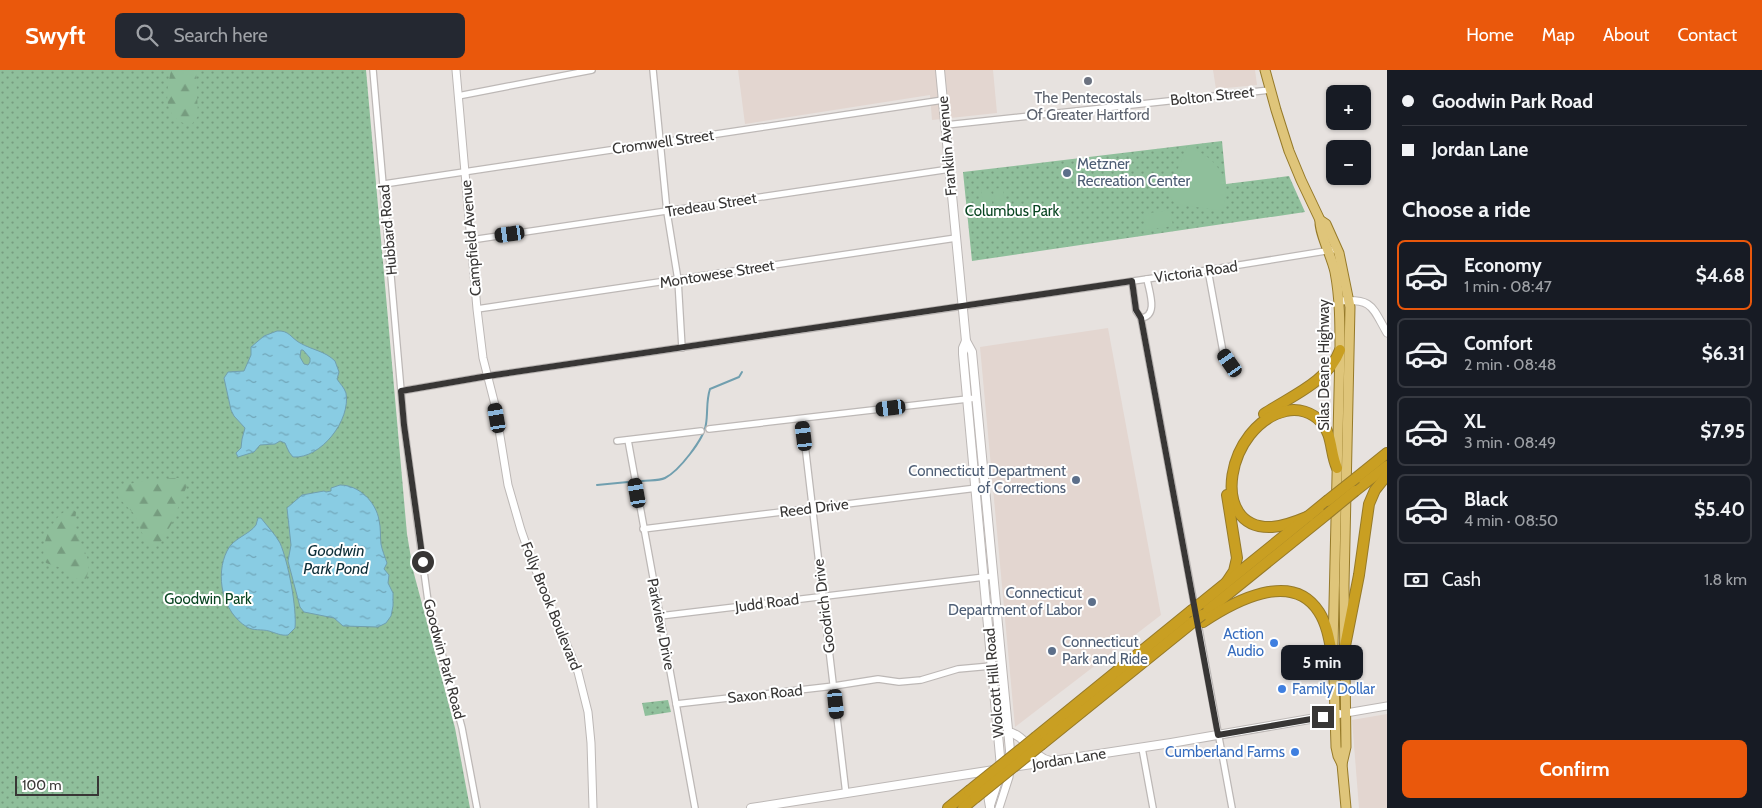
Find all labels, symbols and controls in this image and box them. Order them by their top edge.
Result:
search box [115,13,465,58]
text: Swyft [25,21,85,50]
icon: search [133,21,161,49]
text: Search here [173,24,268,47]
text: Home [1466,24,1514,46]
text: Map [1542,24,1575,46]
text: About [1603,24,1649,46]
text: Contact [1677,24,1737,46]
marker: The Pentecostals Of Greater Hartford [1082,75,1094,87]
street label: Bolton Street [1169,83,1255,109]
map controls [1326,85,1371,185]
button: + [1326,85,1371,130]
place label: The Pentecostals Of Greater Hartford [1026,89,1150,124]
text: Goodwin Park Road [1432,90,1593,113]
street label: Franklin Avenue [934,95,960,197]
street label: Cromwell Street [611,126,715,158]
text: Jordan Lane [1432,138,1528,161]
button: − [1326,140,1371,185]
place label: Metzner Recreation Center [1077,155,1190,190]
marker: Metzner Recreation Center [1061,167,1073,179]
street label: Campfield Avenue [457,179,485,297]
street label: Hubbard Road [375,184,401,276]
street label: Tredeau Street [664,189,758,221]
text: Choose a ride [1402,196,1531,223]
park label: Columbus Park [965,202,1060,220]
car [494,224,525,244]
icon: car [1404,253,1449,298]
text: Economy [1464,254,1542,277]
street label: Montowese Street [658,256,776,292]
street label: Victoria Road [1153,257,1239,287]
text: $4.68 [1696,264,1745,287]
text: 1 min · 08:47 [1464,277,1552,296]
street label: Silas Deane Highway [1315,299,1333,431]
icon: car [1404,331,1449,376]
text: Comfort [1464,332,1533,355]
text: $6.31 [1702,342,1745,365]
car [1215,346,1244,380]
text: 2 min · 08:48 [1464,355,1557,374]
car [875,399,906,417]
car [487,402,506,434]
icon: car [1404,409,1449,454]
text: XL [1464,410,1485,433]
car [794,420,813,452]
text: $7.95 [1700,420,1745,443]
text: 3 min · 08:49 [1464,433,1556,452]
place label: Connecticut Department of Corrections [908,462,1066,497]
marker: Connecticut Department of Corrections [1070,474,1082,486]
car [627,477,646,509]
icon: car [1404,487,1449,532]
text: Black [1464,488,1508,511]
street label: Reed Drive [778,495,850,521]
text: $5.40 [1694,498,1745,521]
text: 4 min · 08:50 [1464,511,1558,530]
street label: Folly Brook Boulevard [517,539,585,673]
water label: Goodwin Park Pond [303,541,369,578]
route start [412,551,434,573]
street label: Goodrich Drive [809,558,839,654]
icon: cash [1402,566,1430,594]
text: Cash [1442,568,1481,591]
text: 1.8 km [1704,570,1747,589]
street label: Parkview Drive [643,577,679,672]
place label: Connecticut Department of Labor [948,584,1082,619]
park label: Goodwin Park [164,590,252,608]
street label: Judd Road [733,590,800,616]
marker: Connecticut Department of Labor [1086,596,1098,608]
street label: Goodwin Park Road [419,597,469,721]
place label: Action Audio [1223,625,1264,660]
street label: Wolcott Hill Road [980,627,1008,739]
place label: Connecticut Park and Ride [1062,633,1148,668]
marker: Action Audio [1268,637,1280,649]
callout: 5 min [1282,644,1364,680]
marker: Connecticut Park and Ride [1046,645,1058,657]
text: 5 min [1303,653,1341,672]
place label: Family Dollar [1292,680,1375,698]
street label: Saxon Road [727,681,803,707]
marker: Family Dollar [1276,683,1288,695]
car [826,688,845,720]
route end [1312,706,1334,728]
button: Confirm [1402,740,1747,798]
place label: Cumberland Farms [1165,743,1285,761]
street label: Jordan Lane [1030,744,1107,774]
marker: Cumberland Farms [1289,746,1301,758]
scale bar [15,773,99,796]
text: 100 m [22,776,62,794]

